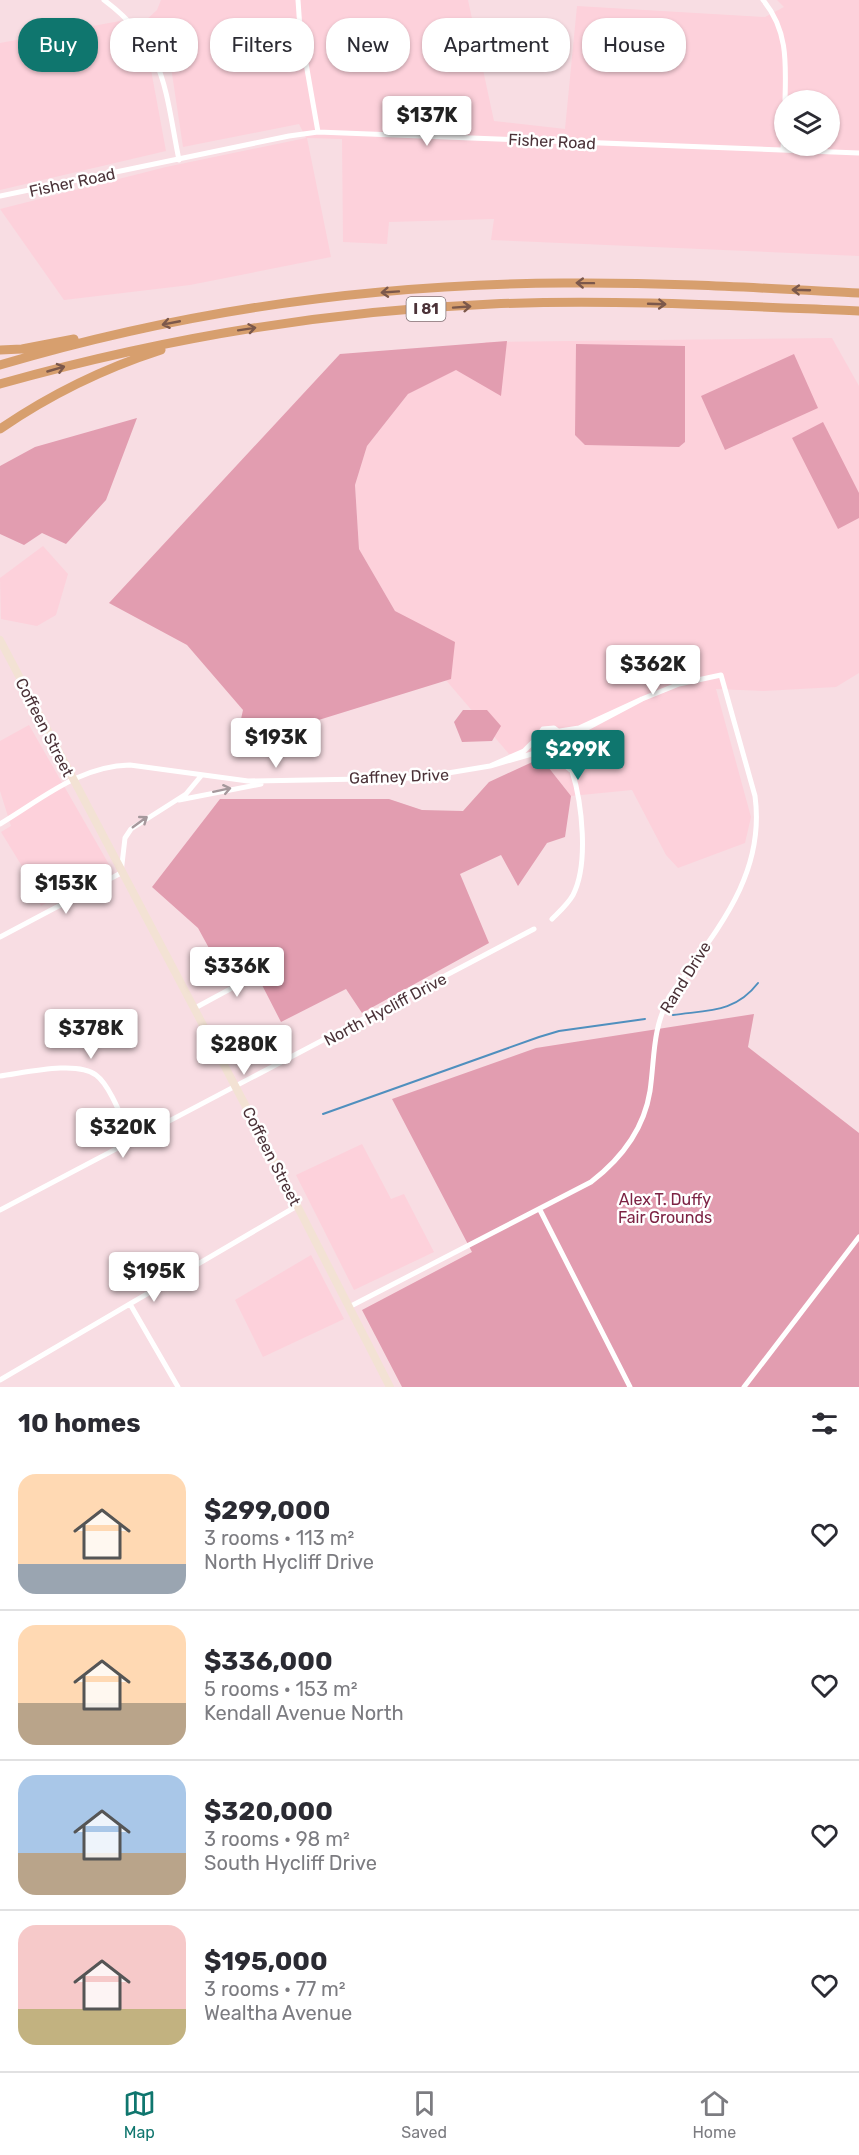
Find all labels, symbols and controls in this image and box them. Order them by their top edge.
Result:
chip: Buy [18,18,98,72]
chip: Rent [110,18,198,72]
chip: Filters [210,18,314,72]
chip: New [326,18,410,72]
chip: Apartment [422,18,570,72]
chip: House [582,18,686,72]
map controls [774,90,840,156]
button: layers [774,90,840,156]
pin: $137K [385,96,469,147]
text: $137K [396,103,458,127]
street label: Fisher Road [508,130,596,153]
street label: Fisher Road [27,164,117,201]
one-way arrow [575,277,595,289]
one-way arrow [791,285,811,296]
one-way arrow [380,286,400,297]
road number: I 81 [406,297,446,321]
one-way arrow [646,298,666,310]
one-way arrow [451,301,471,312]
one-way arrow [161,318,181,329]
one-way arrow [237,323,256,334]
one-way arrow [46,362,65,374]
pin: $362K [611,645,695,696]
text: $362K [620,652,686,676]
street label: Coffeen Street [11,675,78,780]
pin: $193K [234,718,318,769]
text: $193K [245,725,307,749]
pin: $299K [536,730,620,781]
text: $299K [545,737,611,761]
street label: Gaffney Drive [349,765,449,788]
one-way arrow [212,784,232,795]
one-way arrow [132,816,148,828]
pin: $153K [24,864,108,915]
text: $153K [35,871,97,895]
street label: Rand Drive [656,938,715,1017]
pin: $336K [195,947,279,998]
text: $336K [204,954,270,978]
street label: North Hycliff Drive [321,969,450,1050]
pin: $378K [49,1009,133,1060]
text: $378K [59,1016,123,1040]
pin: $280K [202,1025,286,1076]
text: $280K [211,1032,277,1056]
street label: Coffeen Street [238,1104,305,1209]
pin: $320K [81,1108,165,1159]
text: $320K [90,1115,156,1139]
park label: Alex T. Duffy Fair Grounds [618,1190,712,1227]
pin: $195K [112,1252,196,1303]
text: $195K [123,1259,185,1283]
icon: filters [808,1407,841,1440]
text: 10 homes [18,1408,141,1439]
text: $299,000 [204,1495,330,1526]
icon: home [66,1498,138,1570]
icon: heart [808,1518,841,1551]
text: 3 rooms · 113 m² [204,1526,354,1550]
text: North Hycliff Drive [204,1550,374,1574]
text: $336,000 [204,1646,333,1677]
icon: home [66,1649,138,1721]
icon: heart [808,1669,841,1702]
text: 5 rooms · 153 m² [204,1677,358,1701]
text: Kendall Avenue North [204,1701,404,1725]
text: $320,000 [204,1796,333,1827]
icon: home [66,1799,138,1871]
icon: heart [808,1819,841,1852]
text: 3 rooms · 98 m² [204,1827,350,1851]
text: South Hycliff Drive [204,1851,377,1875]
text: $195,000 [204,1946,328,1977]
icon: home [66,1949,138,2021]
icon: heart [808,1969,841,2002]
text: 3 rooms · 77 m² [204,1977,346,2001]
text: Wealtha Avenue [204,2001,352,2025]
tab: Map [123,2087,156,2142]
tab: Saved [401,2087,447,2142]
tab: Home [692,2087,736,2142]

